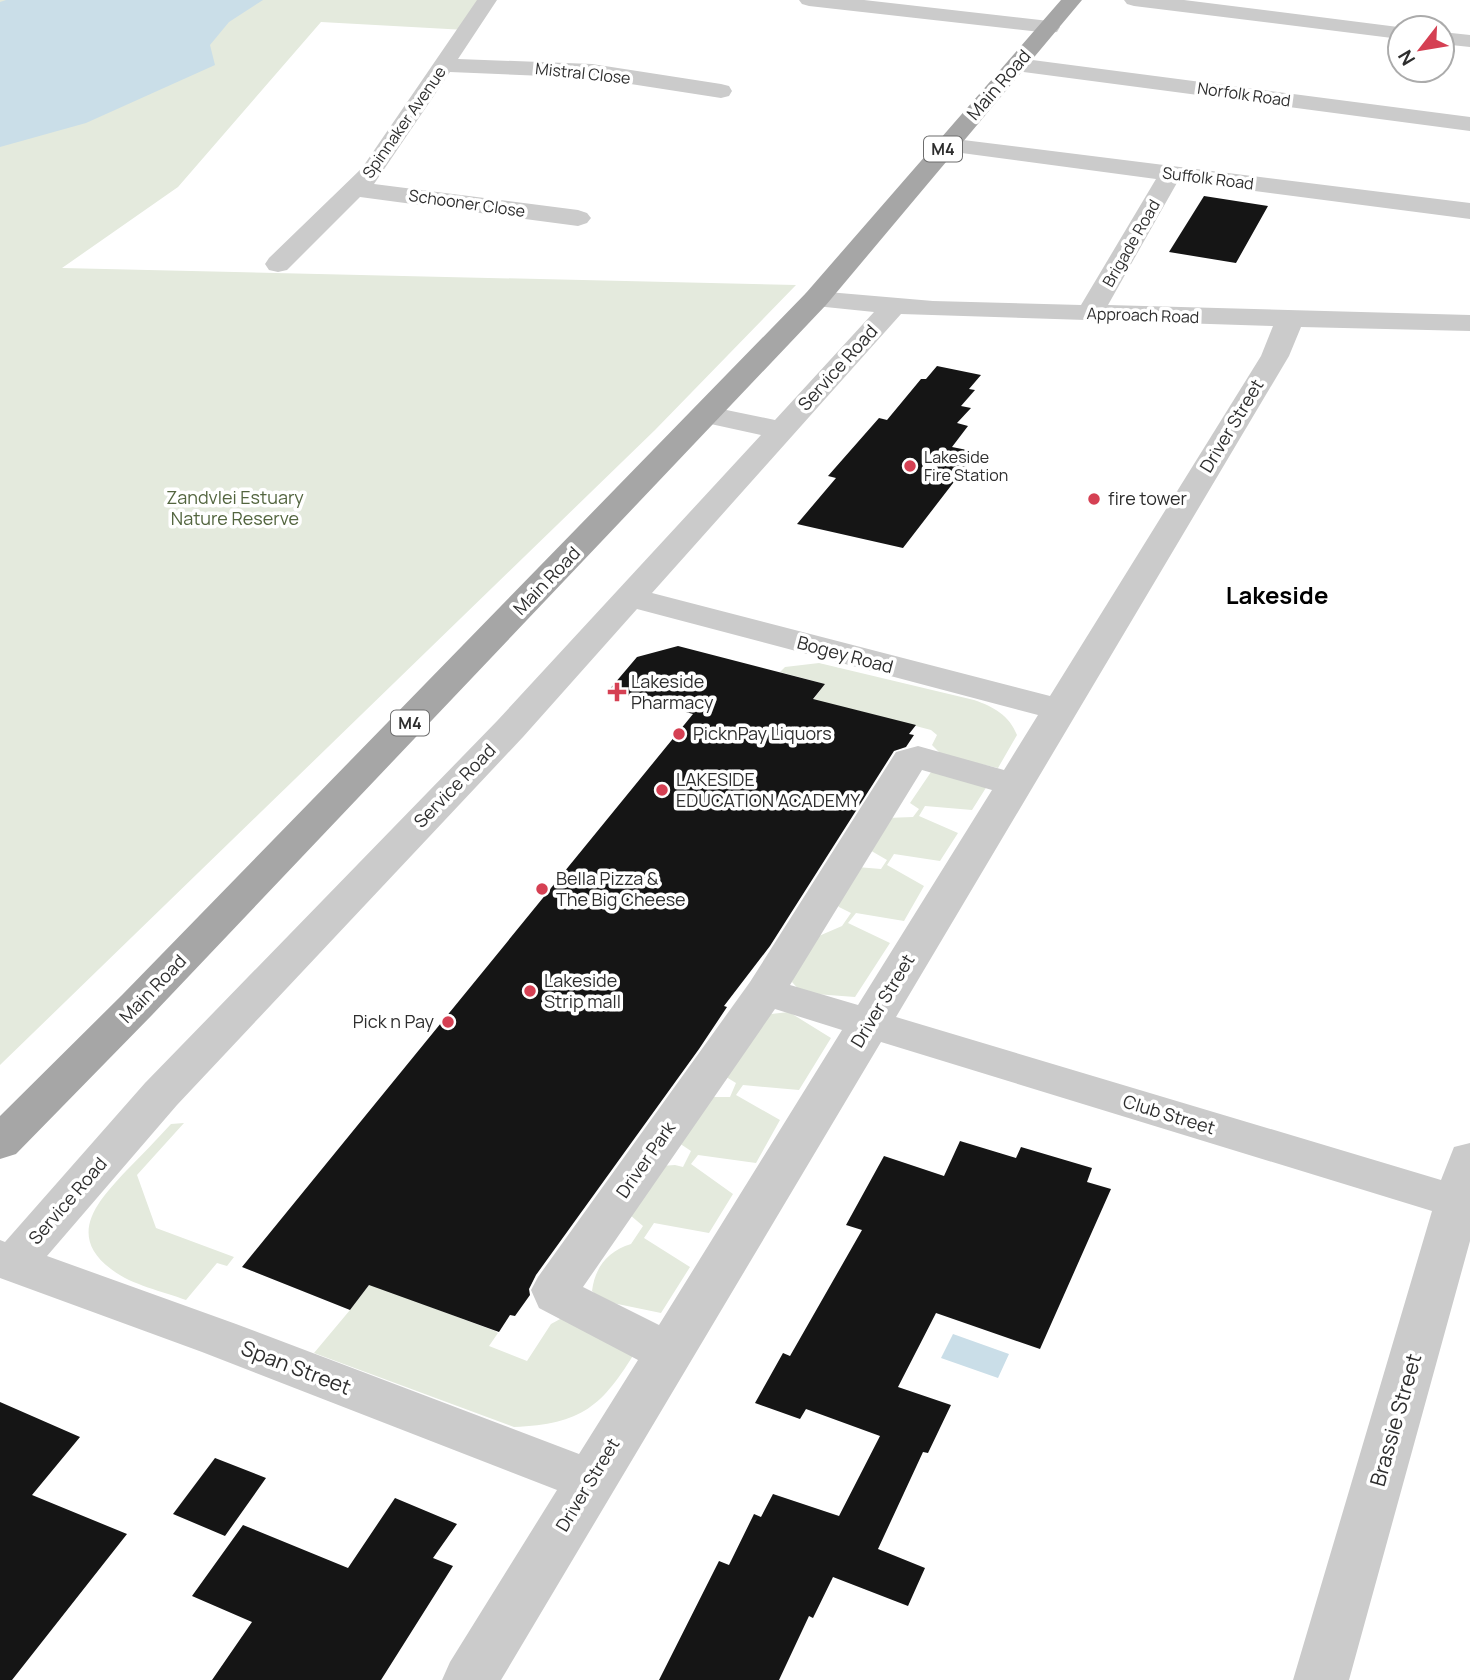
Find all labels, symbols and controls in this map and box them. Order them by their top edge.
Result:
north arrow [1386,14,1456,84]
street label: Main Road [961,44,1036,125]
text: N [1392,45,1421,70]
street label: Mistral Close [534,57,632,89]
street label: Spinnaker Avenue [357,62,451,182]
street label: Norfolk Road [1196,77,1292,111]
road number: M4 [924,136,962,162]
street label: Suffolk Road [1161,161,1255,195]
street label: Schooner Close [407,184,527,222]
street label: Brigade Road [1097,195,1165,291]
street label: Approach Road [1086,302,1200,328]
street label: Service Road [792,319,882,415]
street label: Driver Street [1194,374,1268,477]
place label: Lakeside Fire Station [924,446,1008,486]
marker: Lakeside Fire Station [902,458,918,474]
park label: Zandvlei Estuary Nature Reserve [166,485,304,530]
place label: fire tower [1108,486,1187,510]
marker: fire tower [1086,491,1102,507]
street label: Main Road [508,541,585,620]
district label: Lakeside [1226,578,1328,611]
street label: Bogey Road [795,630,896,678]
place label: Lakeside Pharmacy [631,669,714,714]
marker: Lakeside Pharmacy [609,684,625,700]
road number: M4 [391,710,429,736]
place label: PicknPay Liquors [693,721,832,745]
marker: PicknPay Liquors [671,726,687,742]
street label: Service Road [408,738,500,832]
place label: LAKESIDE EDUCATION ACADEMY [676,767,861,812]
marker: LAKESIDE EDUCATION ACADEMY [654,782,670,798]
place label: Bella Pizza & The Big Cheese [556,866,686,911]
marker: Bella Pizza & The Big Cheese [534,881,550,897]
street label: Main Road [114,949,191,1028]
street label: Driver Street [845,949,919,1052]
place label: Lakeside Strip mall [544,968,621,1013]
marker: Lakeside Strip mall [522,983,538,999]
place label: Pick n Pay [353,1009,435,1033]
marker: Pick n Pay [440,1014,456,1030]
street label: Club Street [1120,1089,1218,1139]
street label: Driver Park [610,1116,681,1202]
street label: Service Road [23,1152,112,1249]
street label: Span Street [237,1333,355,1401]
street label: Brassie Street [1363,1350,1427,1489]
street label: Driver Street [550,1433,624,1536]

